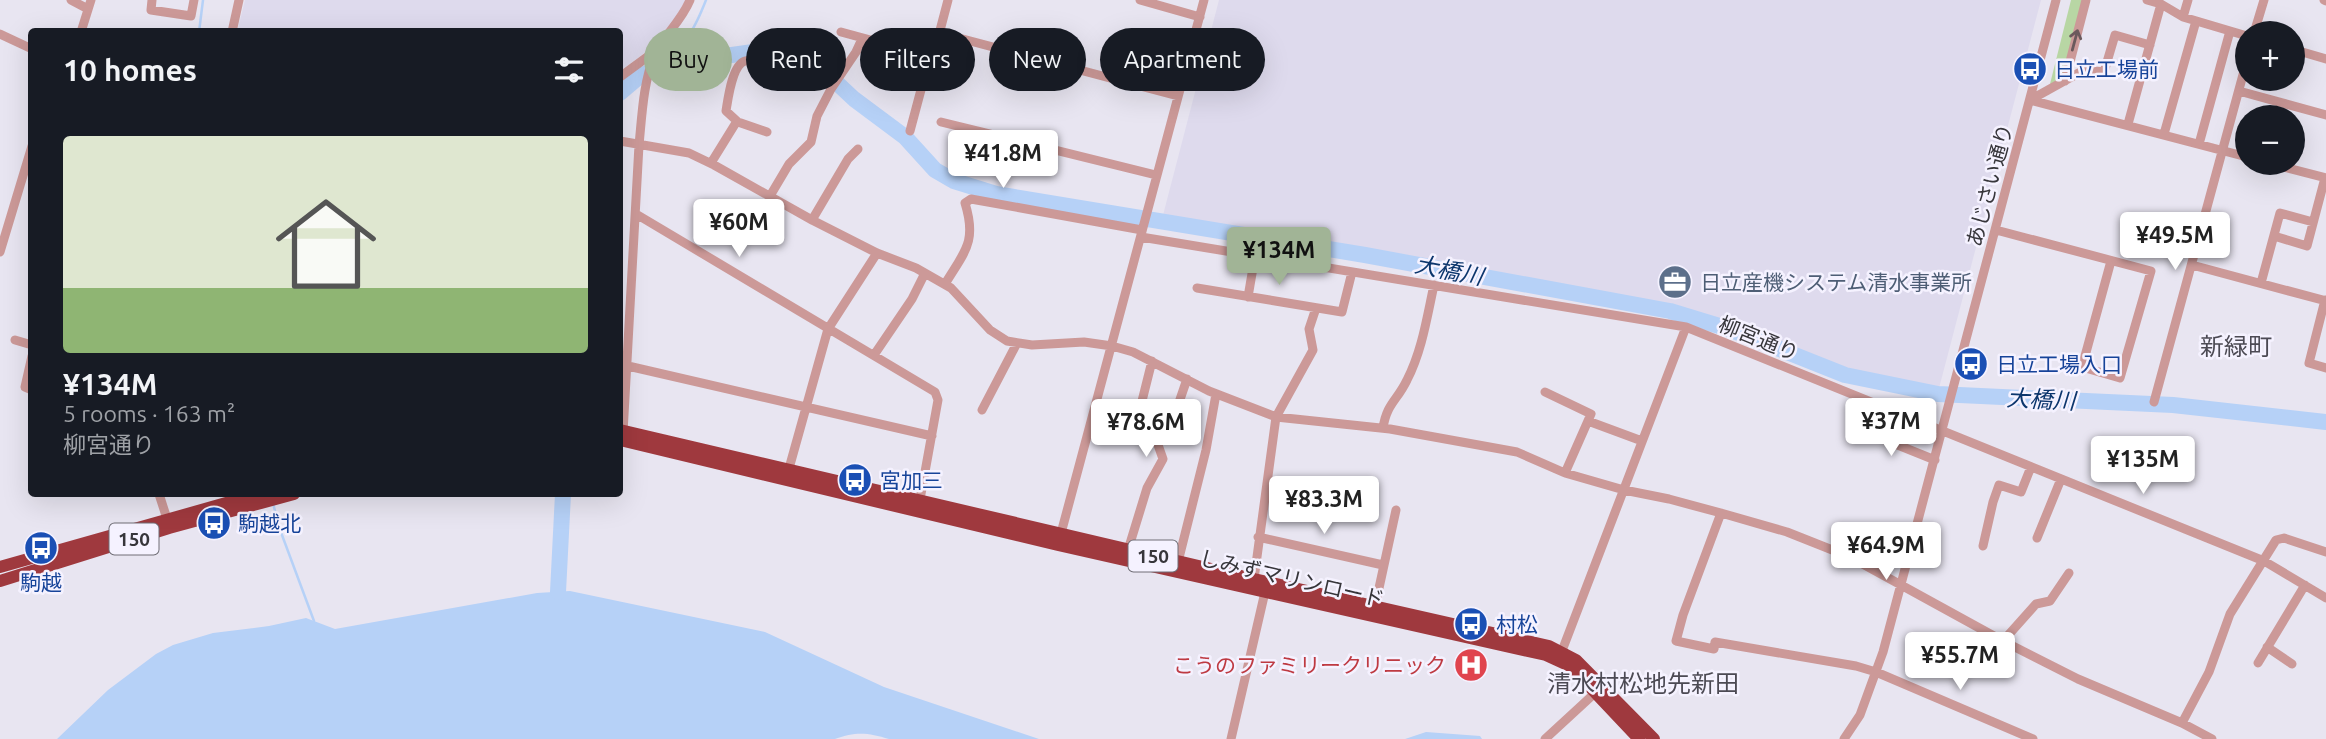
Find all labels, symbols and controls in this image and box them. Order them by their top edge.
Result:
map controls [2235,21,2305,175]
button: + [2235,21,2305,91]
chip: Buy [644,28,732,91]
chip: Rent [746,28,846,91]
chip: Filters [860,28,975,91]
chip: New [989,28,1086,91]
chip: Apartment [1100,28,1265,91]
one-way arrow [2069,30,2082,52]
bus stop icon: 日立工場前 [2011,50,2049,88]
icon: filters [550,51,588,89]
text: 10 homes [63,53,197,87]
place label: 日立工場前 [2054,57,2159,81]
button: − [2235,105,2305,175]
street label: あじさい通り [1961,121,2017,249]
pin: ¥41.8M [946,130,1060,190]
text: ¥41.8M [964,140,1042,165]
icon: home [263,181,389,307]
pin: ¥60M [698,200,780,259]
text: ¥60M [709,209,769,234]
pin: ¥49.5M [2118,212,2232,272]
text: ¥49.5M [2136,222,2214,247]
pin: ¥134M [1230,228,1328,287]
text: ¥134M [1243,237,1315,262]
water label: 大橋川 [1413,251,1488,289]
office icon: 日立産機システム清水事業所 [1656,263,1694,301]
place label: 日立産機システム清水事業所 [1700,270,1972,294]
street label: 柳宮通り [1716,311,1802,365]
district label: 新緑町 [2200,333,2272,360]
bus stop icon: 日立工場入口 [1952,345,1990,383]
place label: 日立工場入口 [1996,352,2122,376]
text: ¥134M [63,367,157,401]
water label: 大橋川 [2006,385,2079,413]
pin: ¥37M [1850,398,1932,458]
pin: ¥78.6M [1089,400,1203,459]
text: 5 rooms · 163 m² [63,401,235,426]
text: ¥37M [1861,408,1921,433]
text: ¥78.6M [1107,409,1185,434]
text: 柳宮通り [63,432,155,457]
pin: ¥135M [2094,436,2192,496]
text: ¥135M [2107,446,2179,471]
bus stop icon: 宮加三 [836,461,874,499]
place label: 宮加三 [880,468,943,492]
pin: ¥83.3M [1267,476,1381,536]
text: ¥83.3M [1285,486,1363,511]
bus stop icon: 駒越北 [195,504,233,542]
place label: 駒越北 [238,511,301,535]
pin: ¥64.9M [1829,522,1943,582]
road number: 150 [110,524,158,554]
bus stop icon: 駒越 [22,529,60,567]
text: ¥64.9M [1847,532,1925,557]
road number: 150 [1128,540,1178,572]
street label: しみずマリンロード [1197,545,1387,611]
place label: 駒越 [20,570,62,594]
bus stop icon: 村松 [1452,605,1490,643]
place label: 村松 [1496,612,1538,636]
pin: ¥55.7M [1903,632,2017,692]
text: ¥55.7M [1921,642,1999,667]
hospital icon: こうのファミリークリニック [1452,646,1490,684]
place label: こうのファミリークリニック [1173,653,1446,677]
district label: 清水村松地先新田 [1547,670,1739,697]

